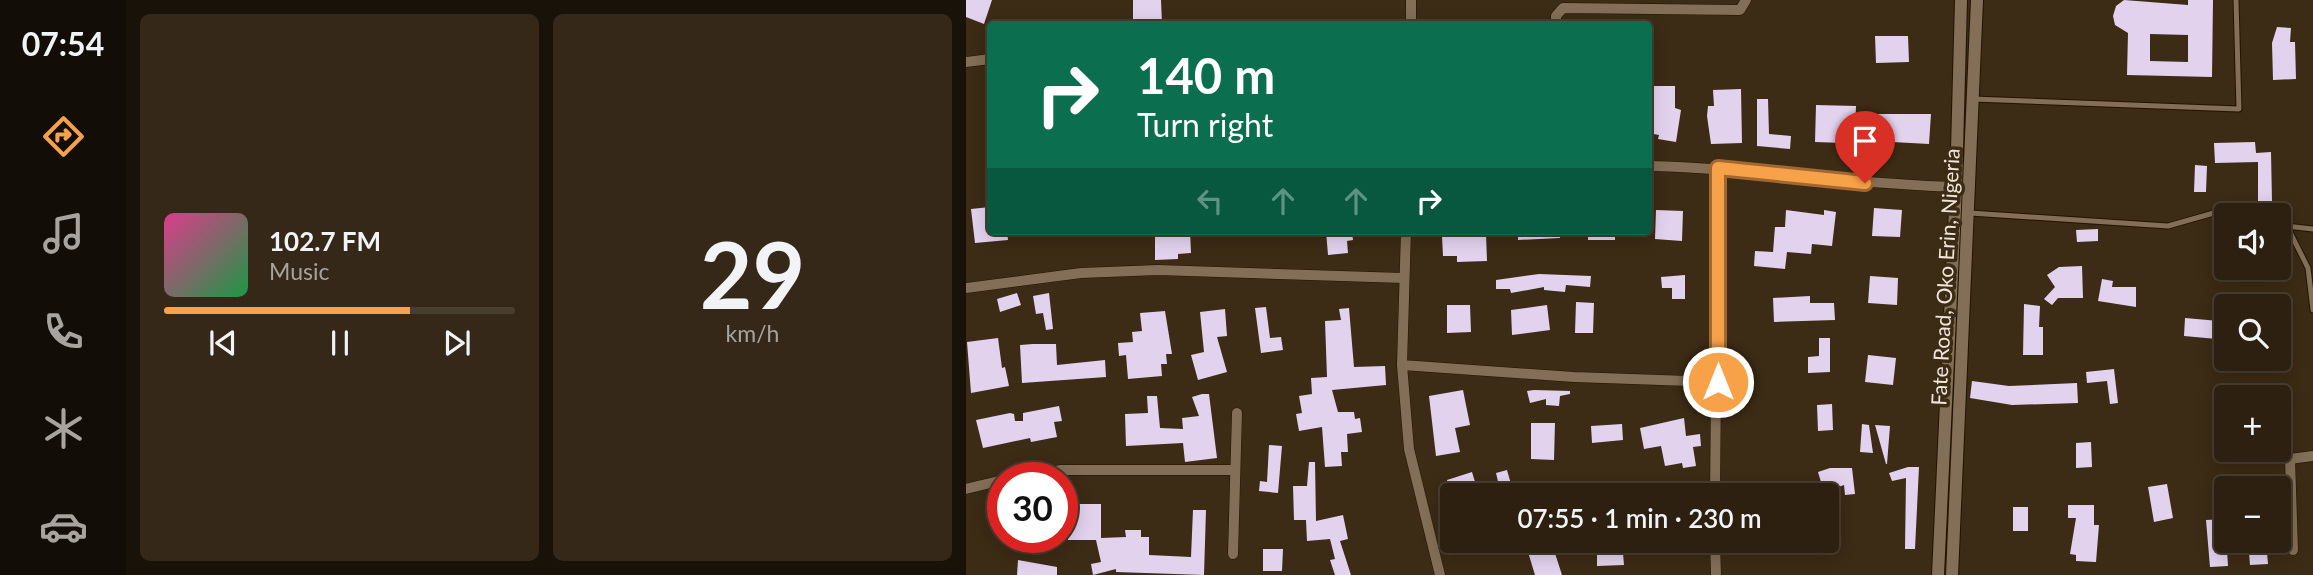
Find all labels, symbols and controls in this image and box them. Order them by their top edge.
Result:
text: 07:54 [22,24,104,63]
text: 140 m [1137,46,1275,104]
icon: right [1022,49,1113,140]
text: Turn right [1137,105,1273,144]
pin [1835,111,1895,183]
icon: directions [39,112,88,161]
icon: arrive [1846,122,1884,160]
street label: Fate Road, Oko Erin, Nigeria [1925,148,1964,406]
icon: left [1191,182,1229,220]
icon: ahead [1264,182,1302,220]
icon: ahead [1337,182,1375,220]
icon: right [1410,182,1448,220]
map controls [2214,203,2291,553]
button: sound [2214,203,2291,280]
icon: music [39,209,88,258]
text: 29 [700,219,805,328]
text: 102.7 FM [269,225,381,257]
text: Music [269,257,329,285]
button: search [2214,294,2291,371]
icon: phone [39,307,88,356]
text: km/h [726,319,779,347]
icon: previous [204,324,242,362]
icon: pause [321,324,359,362]
icon: next [438,324,476,362]
position arrow [1681,345,1755,419]
button: + [2214,385,2291,462]
icon: climate [39,404,88,453]
speed limit sign: 30 [987,462,1078,553]
button: − [2214,476,2291,553]
icon: car [39,502,88,551]
text: 07:55 · 1 min · 230 m [1517,502,1762,534]

